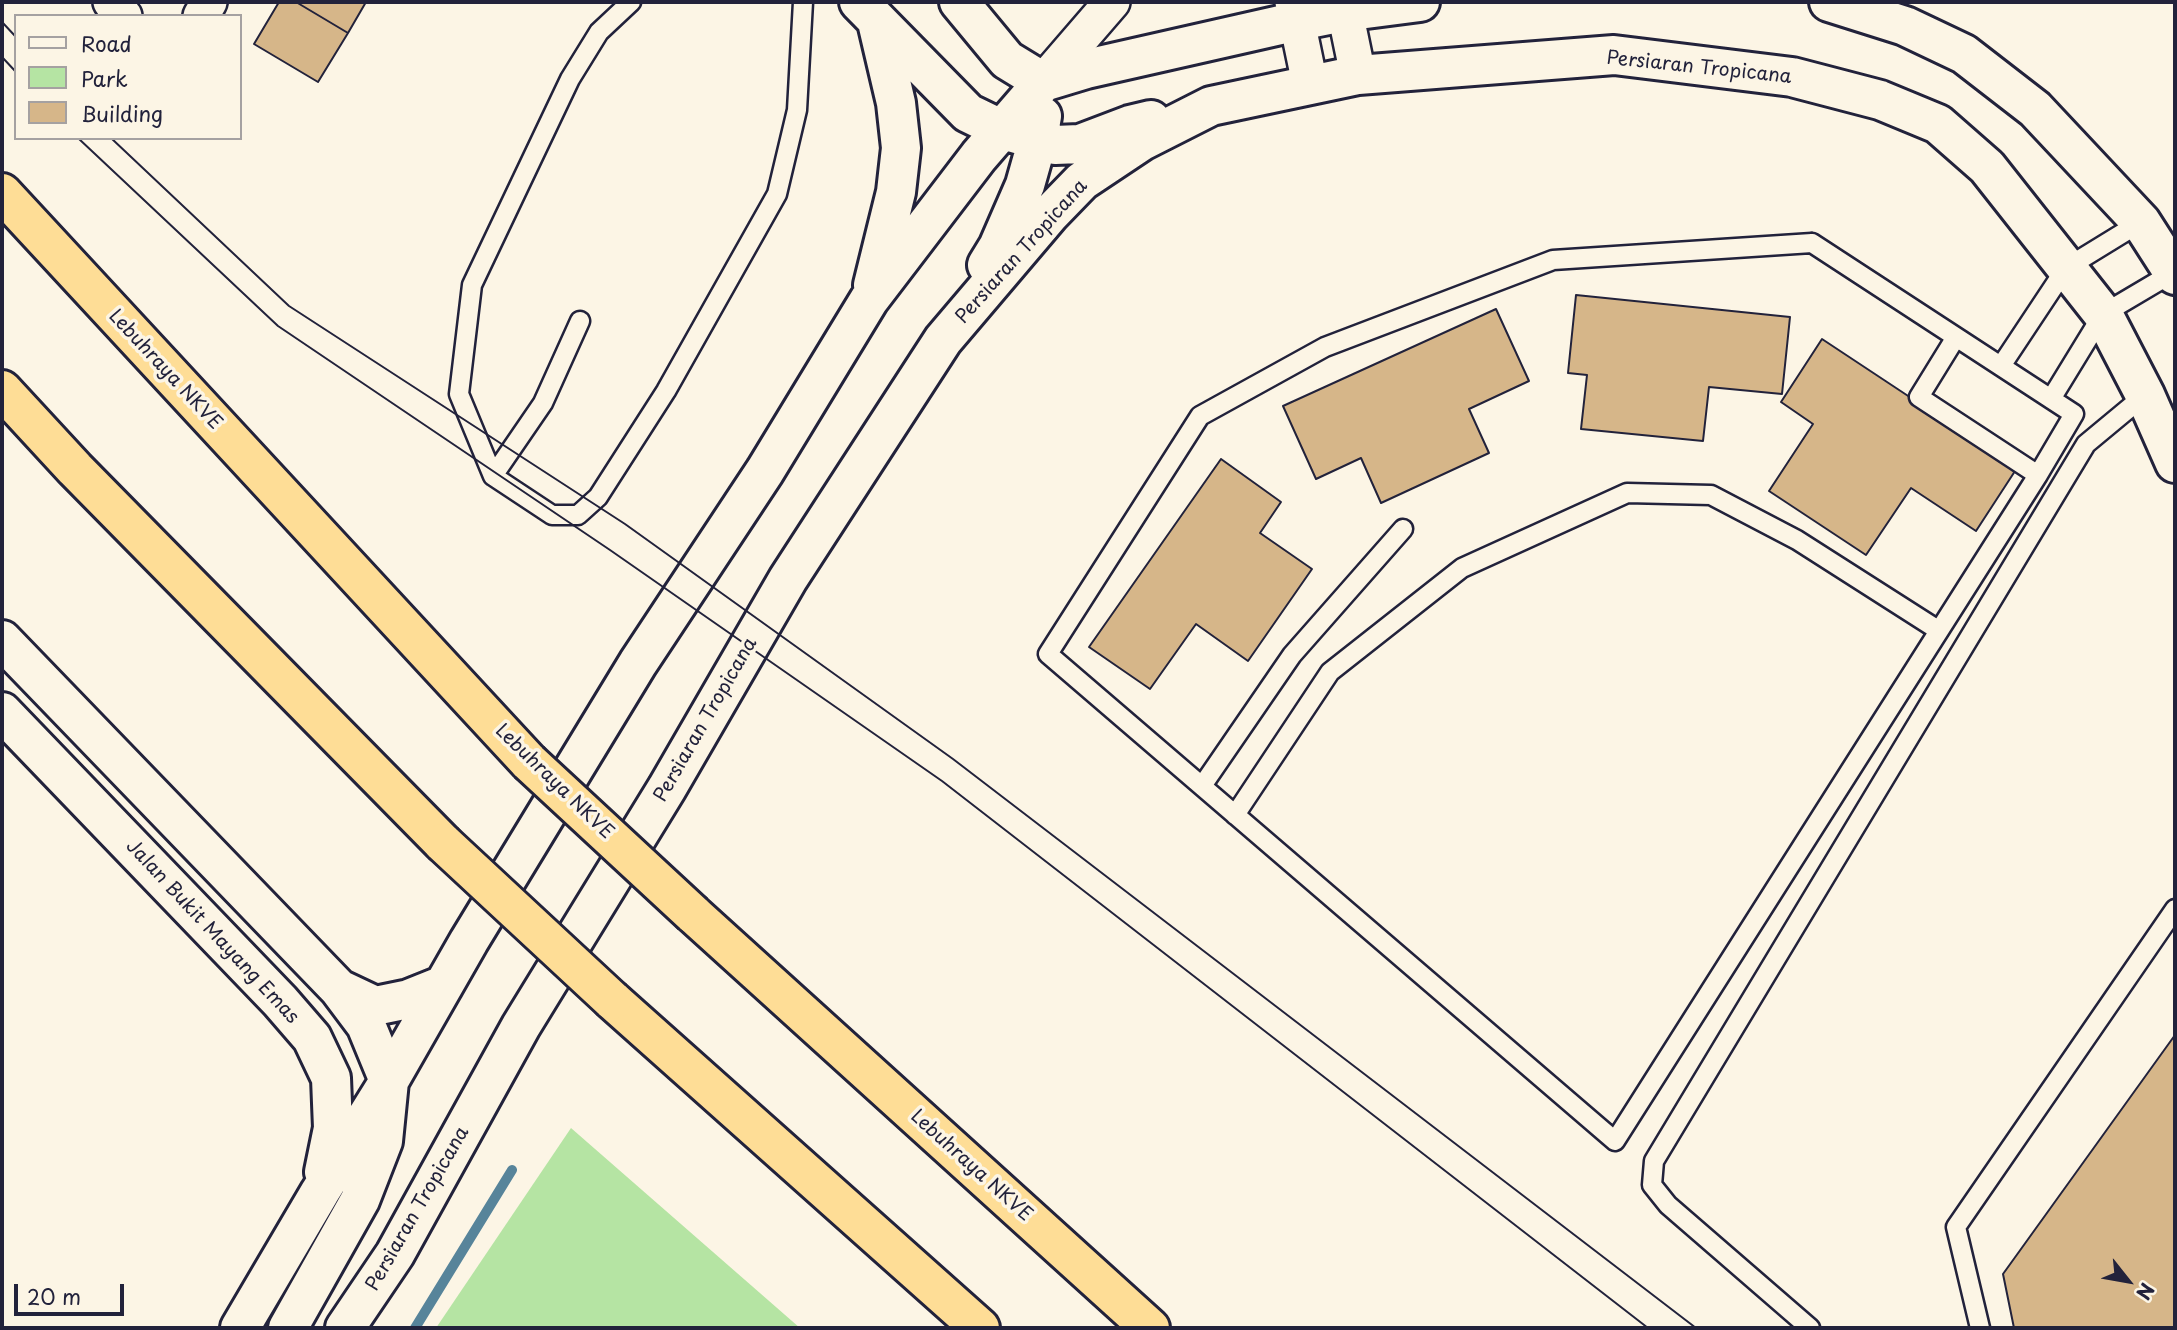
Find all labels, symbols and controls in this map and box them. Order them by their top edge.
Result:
legend [14,14,242,140]
text: Road [81,27,132,59]
street label: Persiaran Tropicana [1605,47,1793,89]
text: Park [81,62,128,94]
text: Building [81,97,163,129]
street label: Persiaran Tropicana [951,175,1093,329]
street label: Lebuhraya NKVE [104,305,226,435]
street label: Persiaran Tropicana [650,634,762,806]
street label: Lebuhraya NKVE [490,720,618,844]
street label: Jalan Bukit Mayang Emas [121,835,303,1029]
street label: Lebuhraya NKVE [906,1105,1036,1227]
street label: Persiaran Tropicana [362,1123,474,1295]
north arrow [2093,1246,2163,1316]
scale bar [18,1270,128,1314]
text: N [2130,1278,2162,1305]
text: 20 m [27,1280,81,1312]

